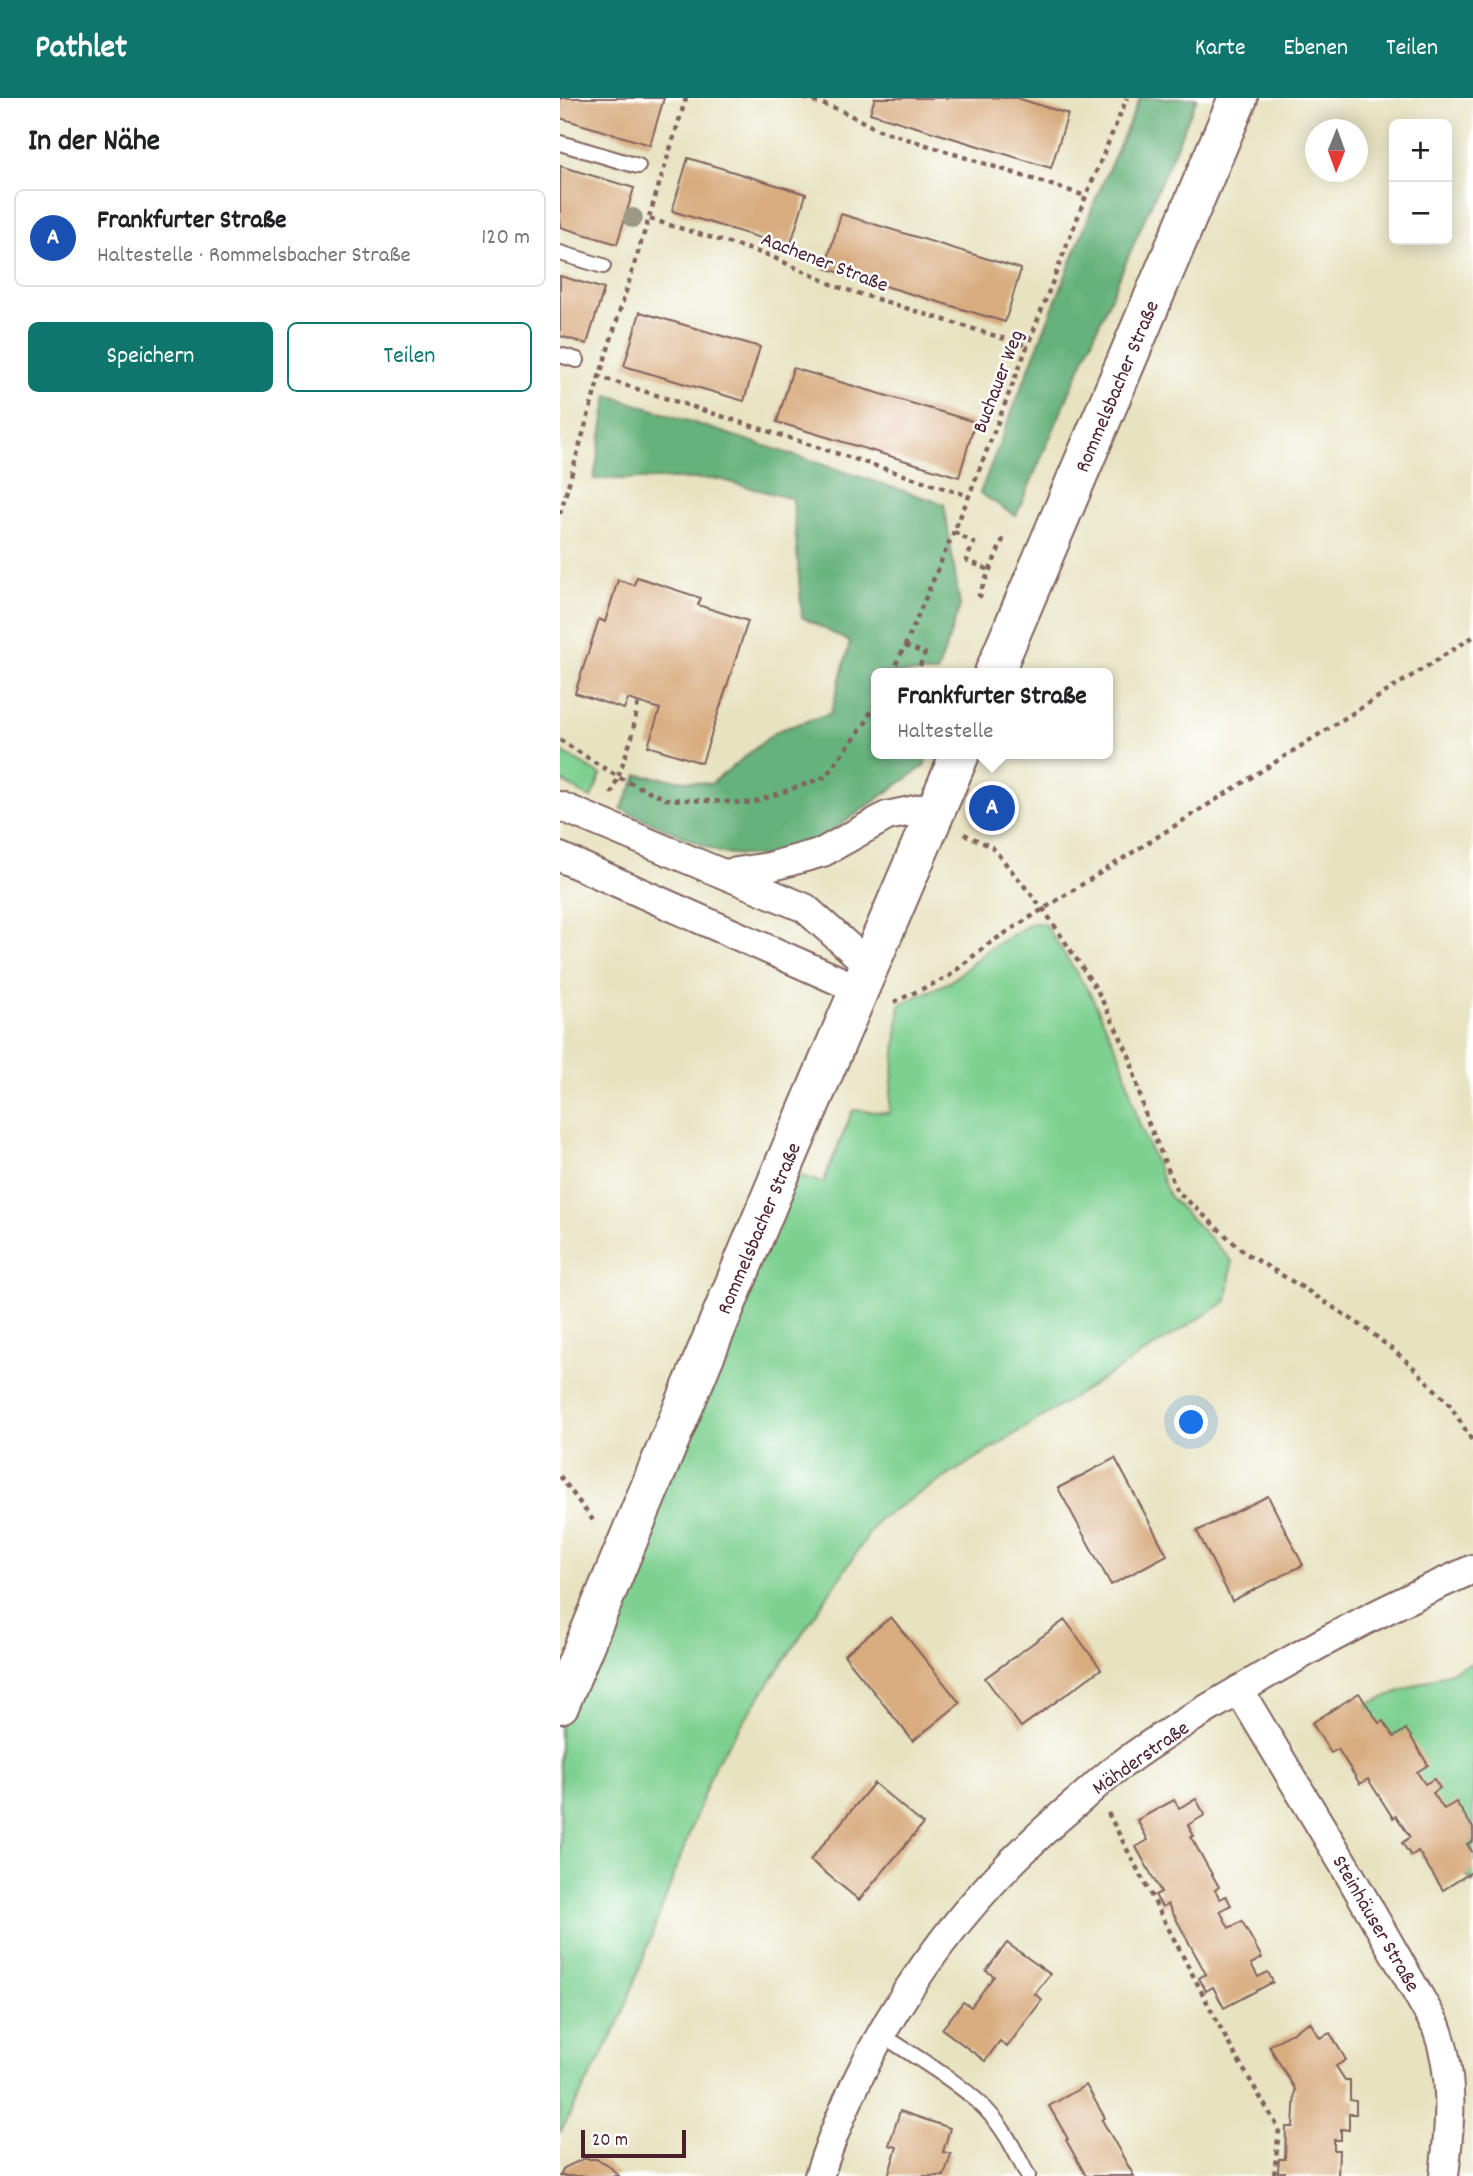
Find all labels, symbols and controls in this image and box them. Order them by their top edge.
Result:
text: Pathlet [35,26,127,73]
text: Karte [1195,32,1245,66]
text: Ebenen [1283,32,1348,66]
text: Teilen [1386,32,1438,66]
north arrow [1305,119,1368,182]
map controls [1389,119,1452,245]
button: + [1389,119,1452,182]
text: In der Nähe [28,122,160,165]
button: − [1389,182,1452,245]
text: Frankfurter Straße [97,203,286,240]
text: A [47,222,59,255]
text: 120 m [481,222,530,255]
street label: Aachener Straße [756,226,892,302]
text: Haltestelle · Rommelsbacher Straße [97,240,411,273]
street label: Rommelsbacher Straße [1069,297,1169,478]
button: Speichern [28,322,273,392]
button: Teilen [287,322,532,392]
street label: Buchauer Weg [966,326,1033,438]
popup [871,668,1113,759]
text: Frankfurter Straße [897,679,1087,716]
text: Haltestelle [897,716,993,749]
pin: A [969,782,1015,834]
street label: Rommelsbacher Straße [711,1139,811,1320]
your location [1174,1405,1208,1439]
street label: Mähderstraße [1087,1715,1196,1804]
street label: Steinhäuser Straße [1323,1851,1426,1998]
scale bar [581,2127,686,2159]
text: 20 m [592,2128,628,2155]

